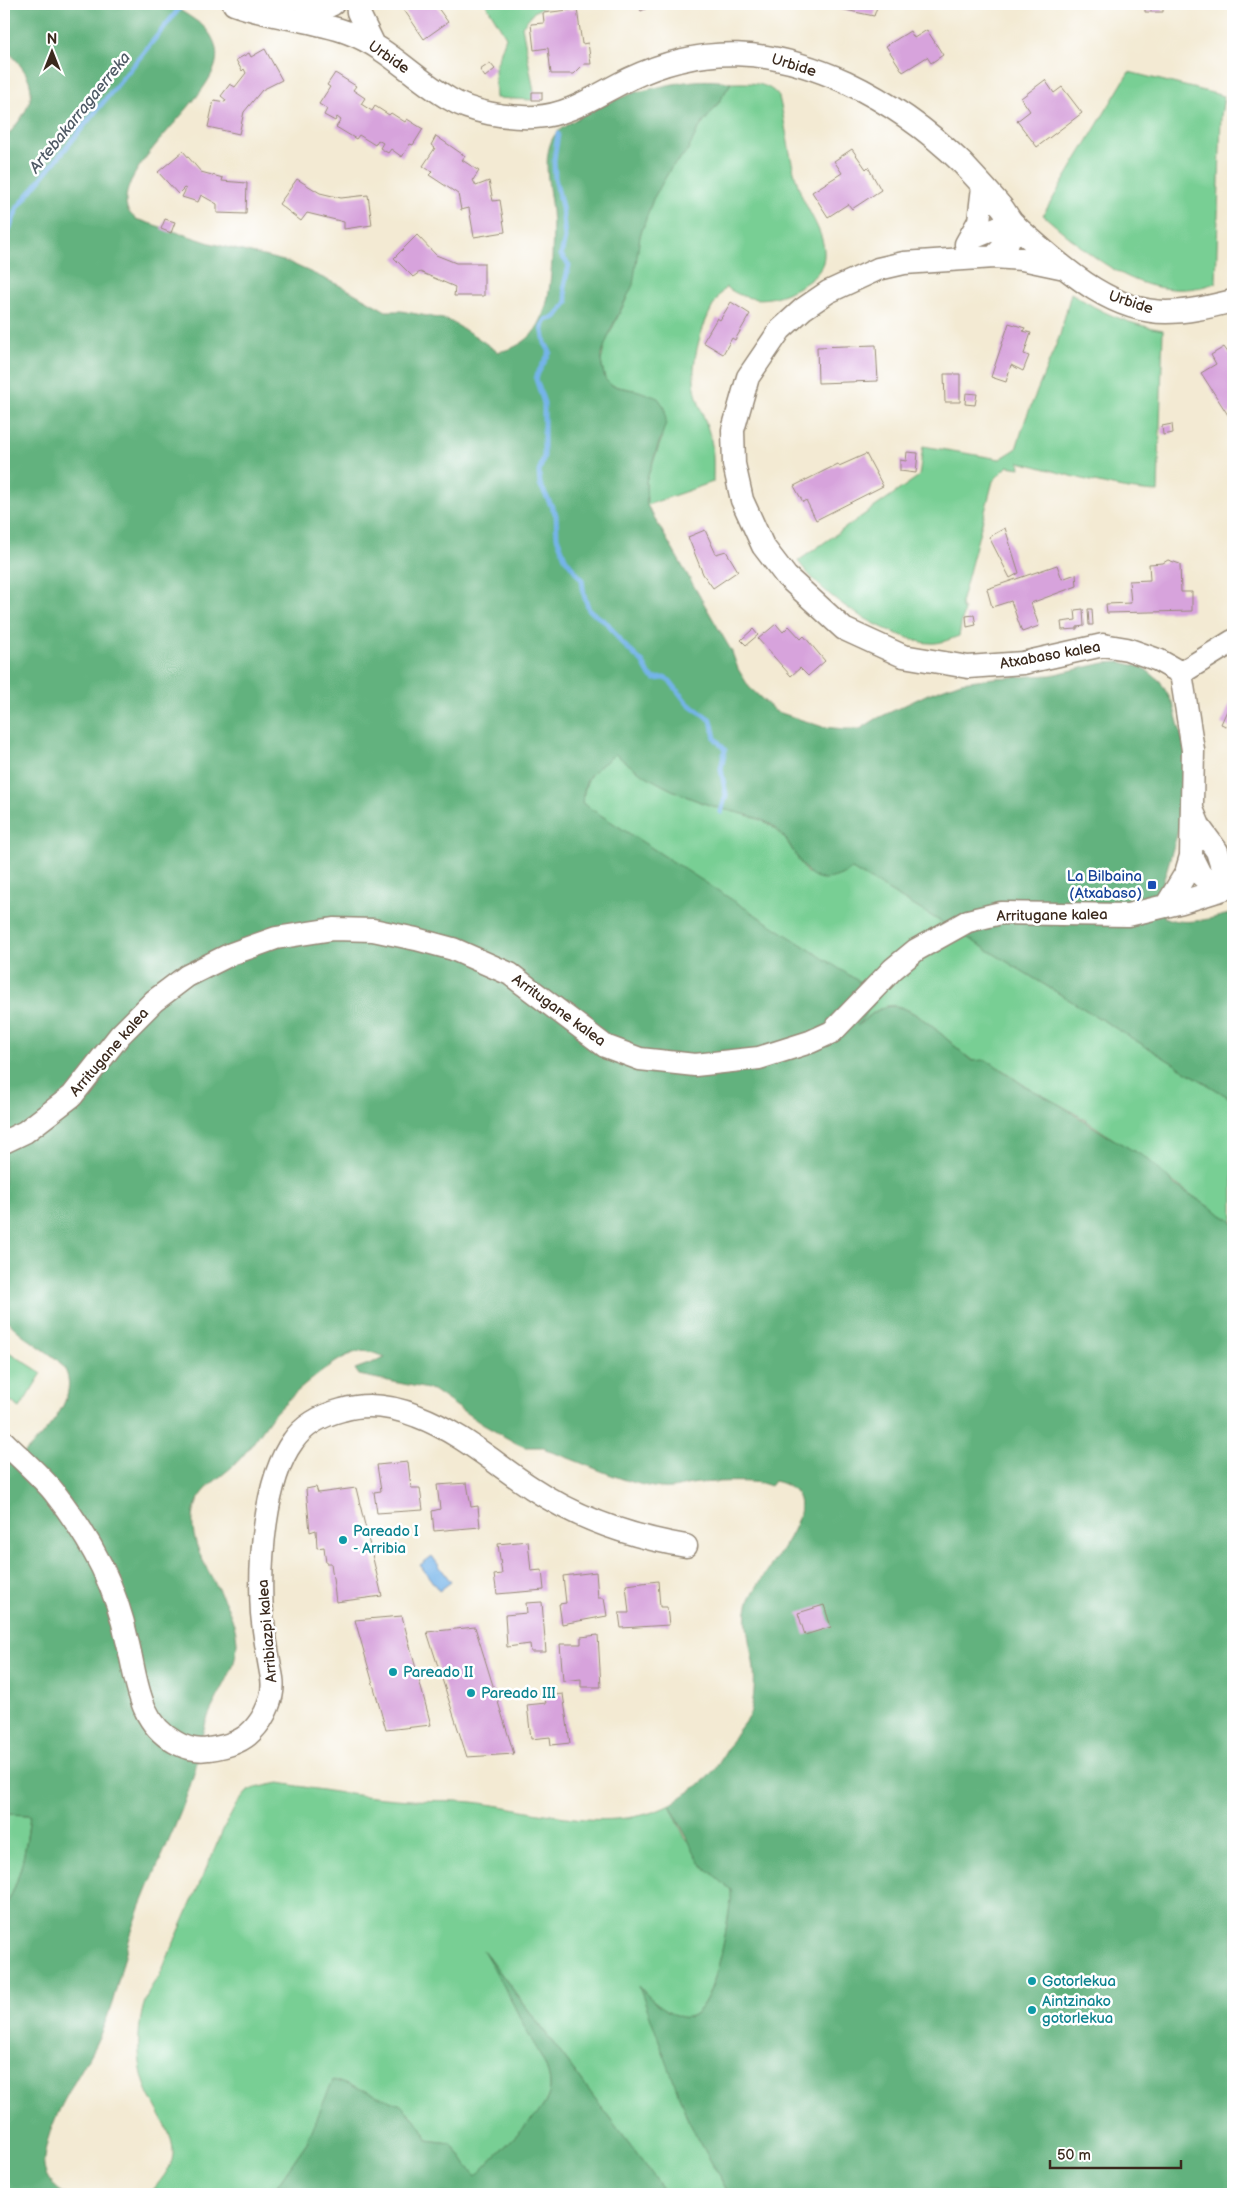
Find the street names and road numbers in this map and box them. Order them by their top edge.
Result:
street label: Urbide [364,37,413,78]
street label: Urbide [769,50,819,81]
street label: Urbide [1106,286,1156,319]
street label: Atxabaso kalea [998,637,1102,674]
street label: Arritugane kalea [996,905,1108,926]
street label: Arritugane kalea [508,970,609,1051]
street label: Arritugane kalea [66,1004,153,1101]
street label: Arribiazpi kalea [254,1579,281,1683]

